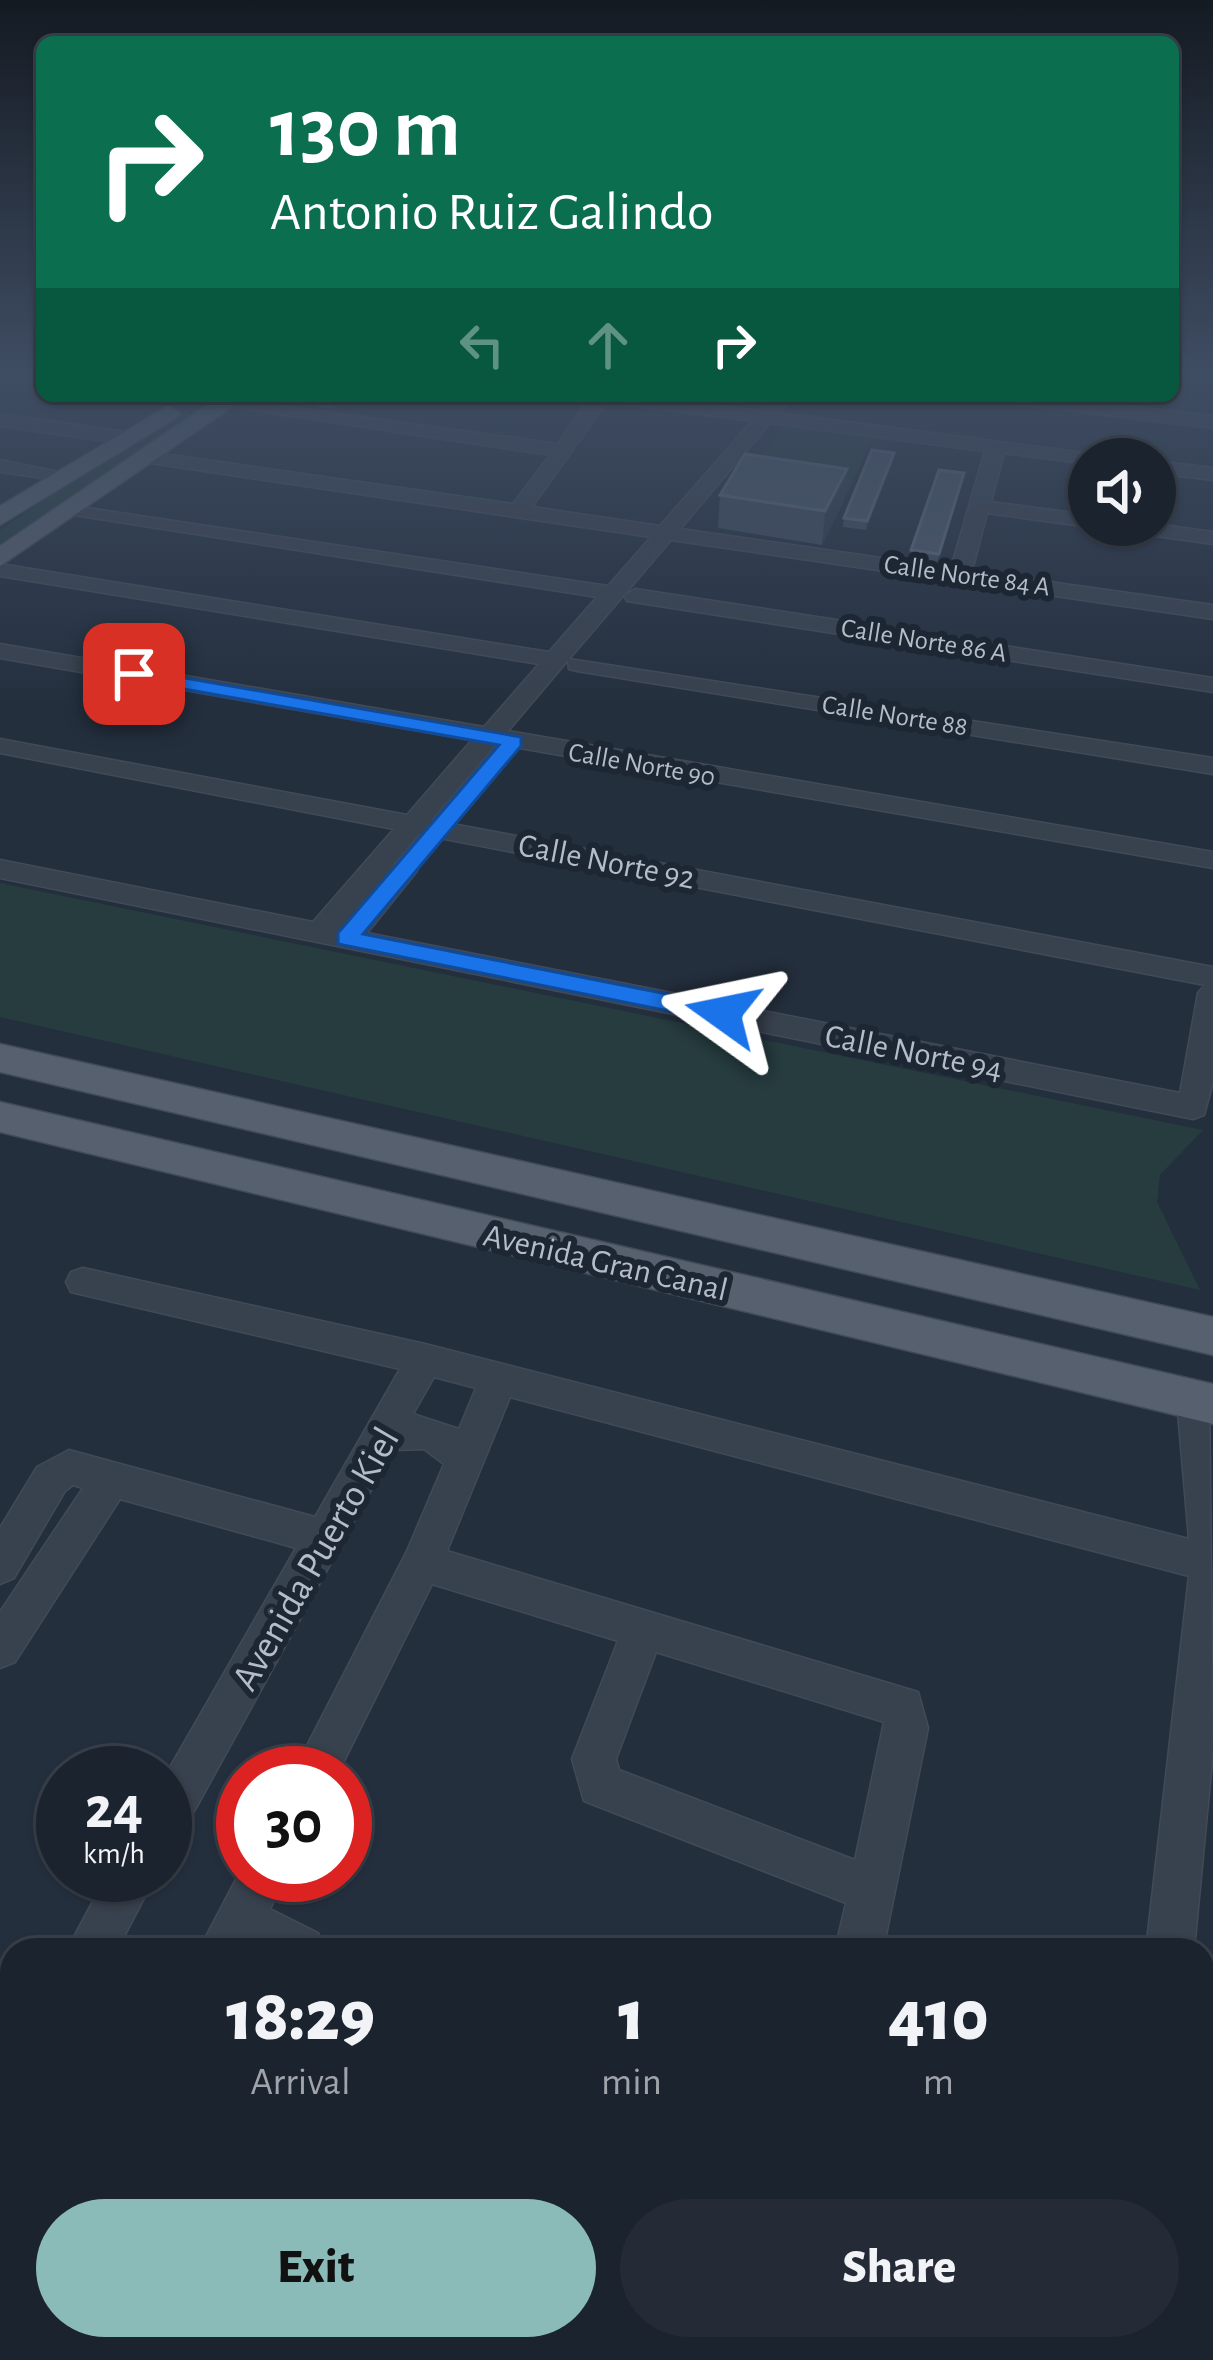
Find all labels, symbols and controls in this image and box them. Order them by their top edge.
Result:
icon: right [72,84,228,240]
text: 130 m [270,88,461,172]
text: Antonio Ruiz Galindo [270,186,714,240]
icon: left [449,312,515,378]
icon: ahead [575,312,641,378]
icon: right [701,312,767,378]
map controls [1068,438,1176,546]
button: sound [1068,438,1176,546]
street label: Calle Norte 84 A [882,550,1052,601]
street label: Calle Norte 86 A [839,614,1009,667]
pin [83,623,185,725]
icon: arrive [101,641,167,707]
street label: Calle Norte 88 [820,691,970,740]
street label: Calle Norte 90 [566,738,717,791]
street label: Calle Norte 92 [516,829,698,896]
position arrow [660,950,786,1076]
street label: Calle Norte 94 [822,1020,1005,1087]
street label: Avenida Gran Canal [480,1219,731,1308]
street label: Avenida Puerto Kiel [225,1421,407,1697]
speed limit sign: 30 [216,1746,372,1902]
text: 24 [85,1779,143,1839]
text: km/h [83,1839,145,1869]
text: 18:29 [226,1981,375,2053]
text: 1 [618,1981,645,2053]
text: 410 [888,1981,989,2053]
text: Arrival [250,2063,351,2102]
text: min [601,2063,662,2102]
text: m [923,2063,954,2102]
button: Exit [36,2199,596,2337]
button: Share [620,2199,1179,2337]

